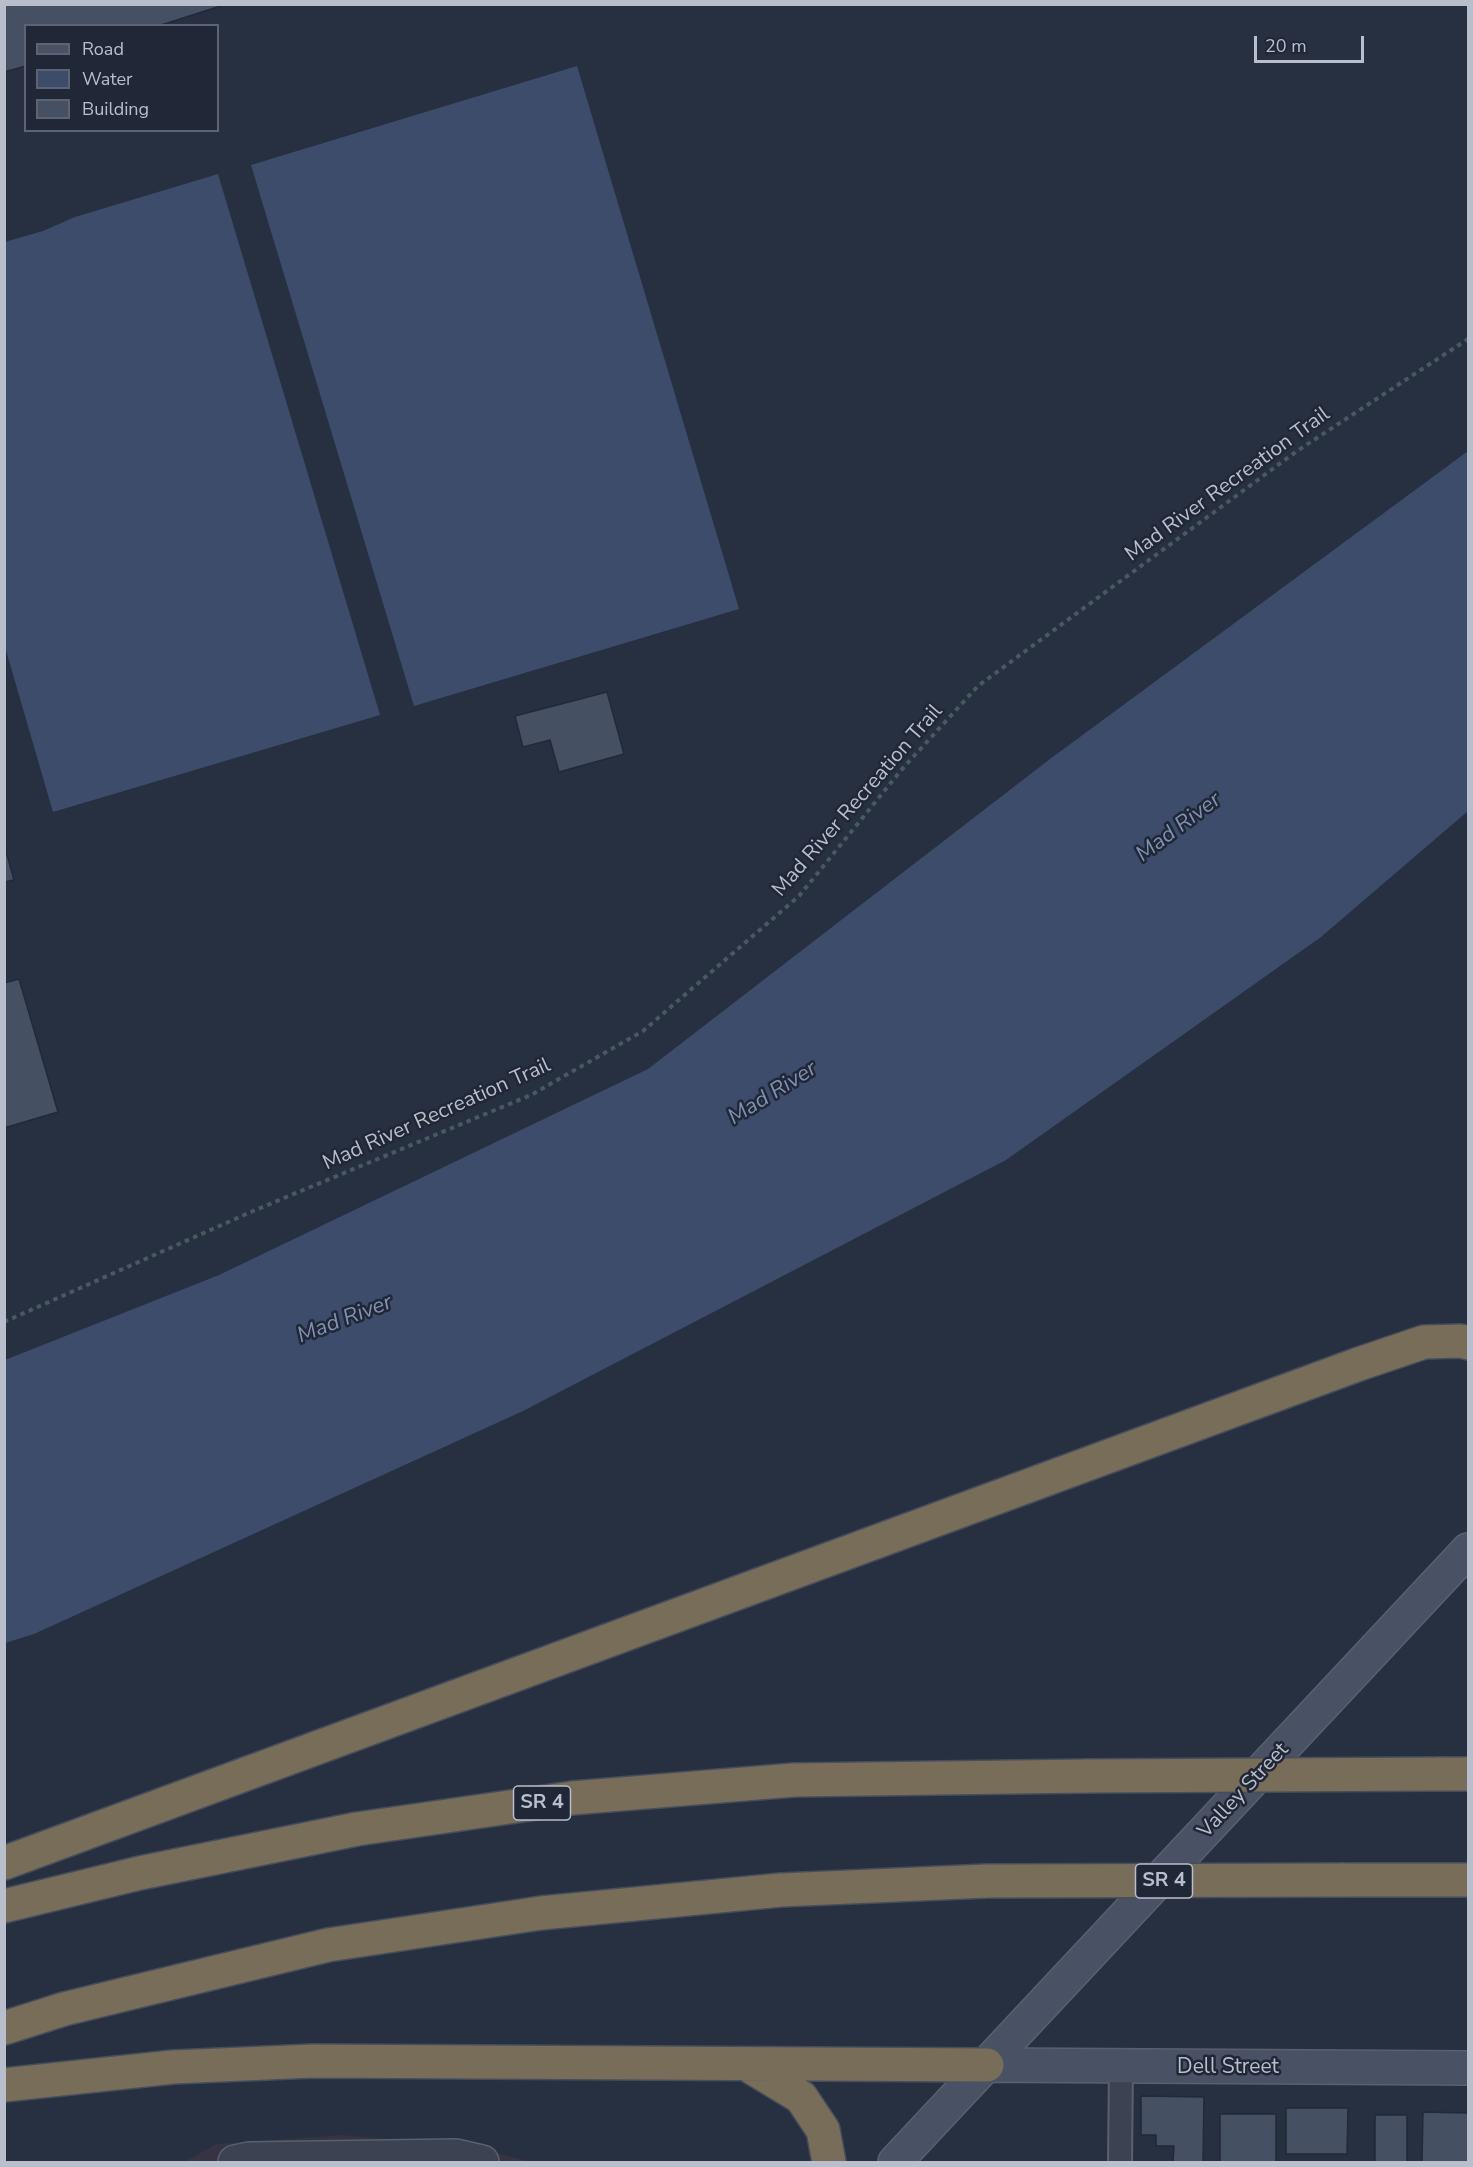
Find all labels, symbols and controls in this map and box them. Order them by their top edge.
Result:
legend [24,24,219,132]
scale bar [1257,24,1366,62]
text: 20 m [1265,34,1307,58]
text: Road [82,37,124,61]
text: Water [82,67,133,91]
text: Building [82,97,149,121]
street label: Mad River Recreation Trail [1121,402,1335,568]
street label: Mad River Recreation Trail [768,700,948,902]
water label: Mad River [1131,788,1227,868]
street label: Mad River Recreation Trail [319,1053,555,1177]
water label: Mad River [724,1056,822,1132]
water label: Mad River [294,1290,396,1350]
street label: Valley Street [1193,1738,1295,1844]
road number: SR 4 [514,1786,570,1820]
road number: SR 4 [1136,1864,1192,1898]
street label: Dell Street [1177,2055,1279,2081]

